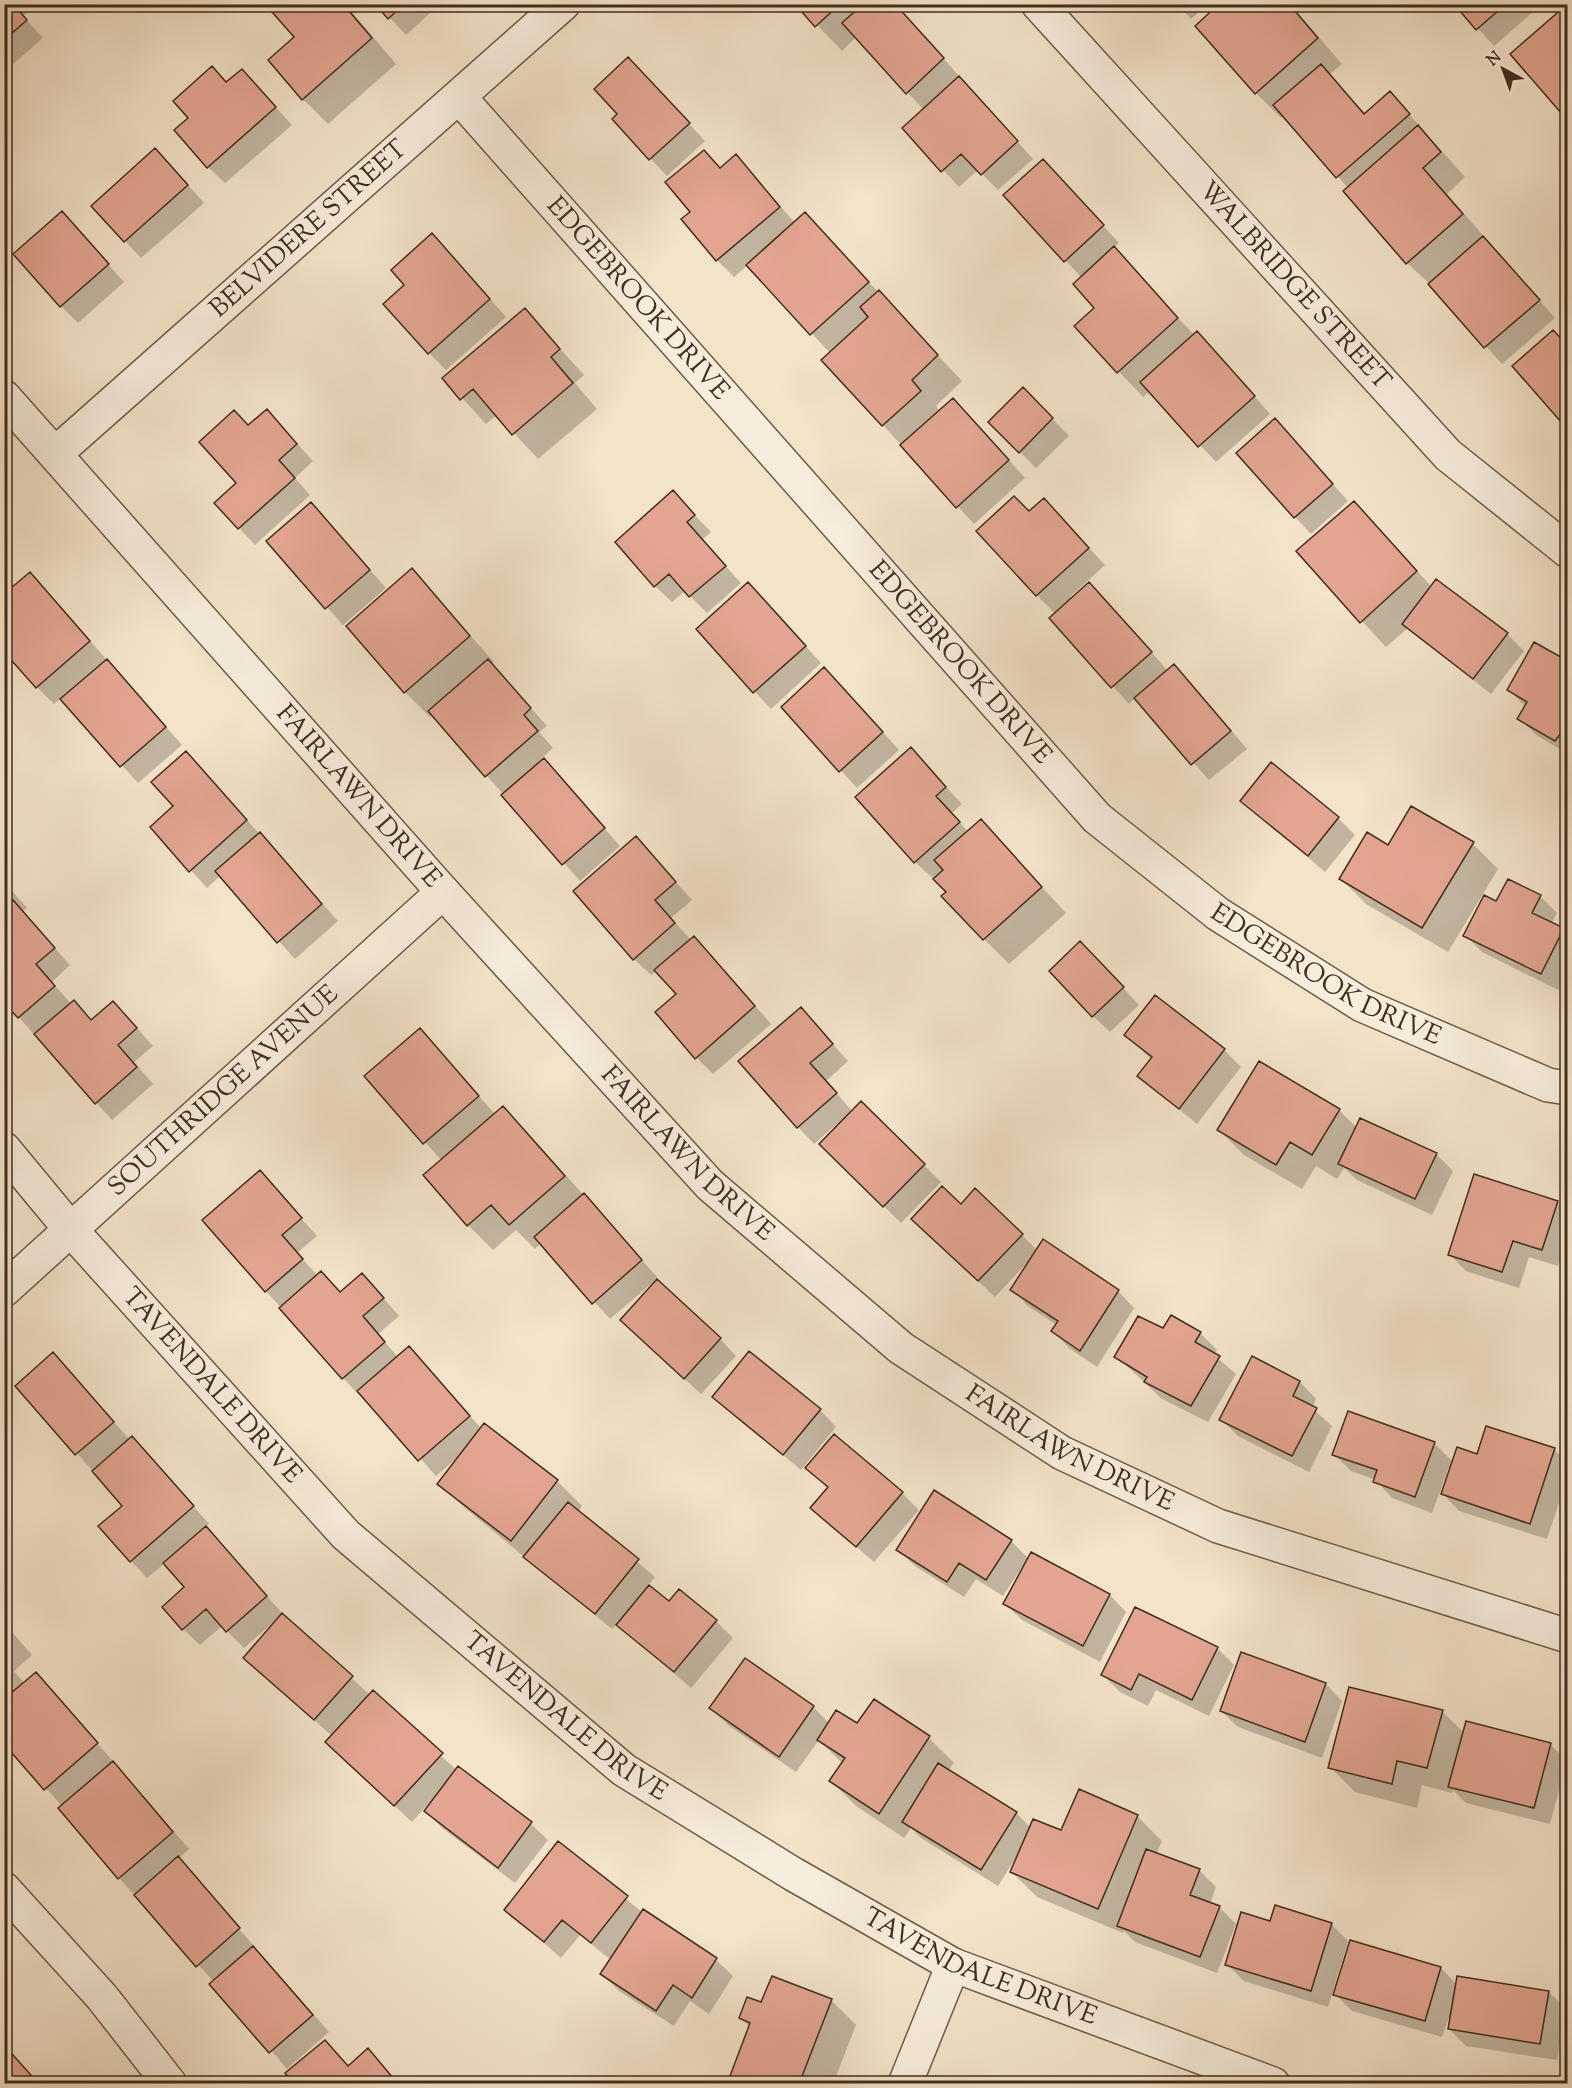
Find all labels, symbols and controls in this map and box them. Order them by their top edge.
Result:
north arrow [1473,39,1533,99]
text: N [1482,47,1507,72]
street label: BELVIDERE STREET [202,132,416,327]
street label: WALBRIDGE STREET [1189,173,1399,399]
street label: EDGEBROOK DRIVE [537,189,738,409]
street label: EDGEBROOK DRIVE [859,553,1060,773]
street label: FAIRLAWN DRIVE [267,697,450,897]
street label: EDGEBROOK DRIVE [1203,895,1447,1055]
street label: SOUTHRIDGE AVENUE [100,977,347,1206]
street label: FAIRLAWN DRIVE [592,1058,782,1251]
street label: TAVENDALE DRIVE [113,1280,310,1492]
street label: FAIRLAWN DRIVE [958,1376,1180,1521]
street label: TAVENDALE DRIVE [455,1623,674,1811]
street label: TAVENDALE DRIVE [856,1899,1102,2035]

